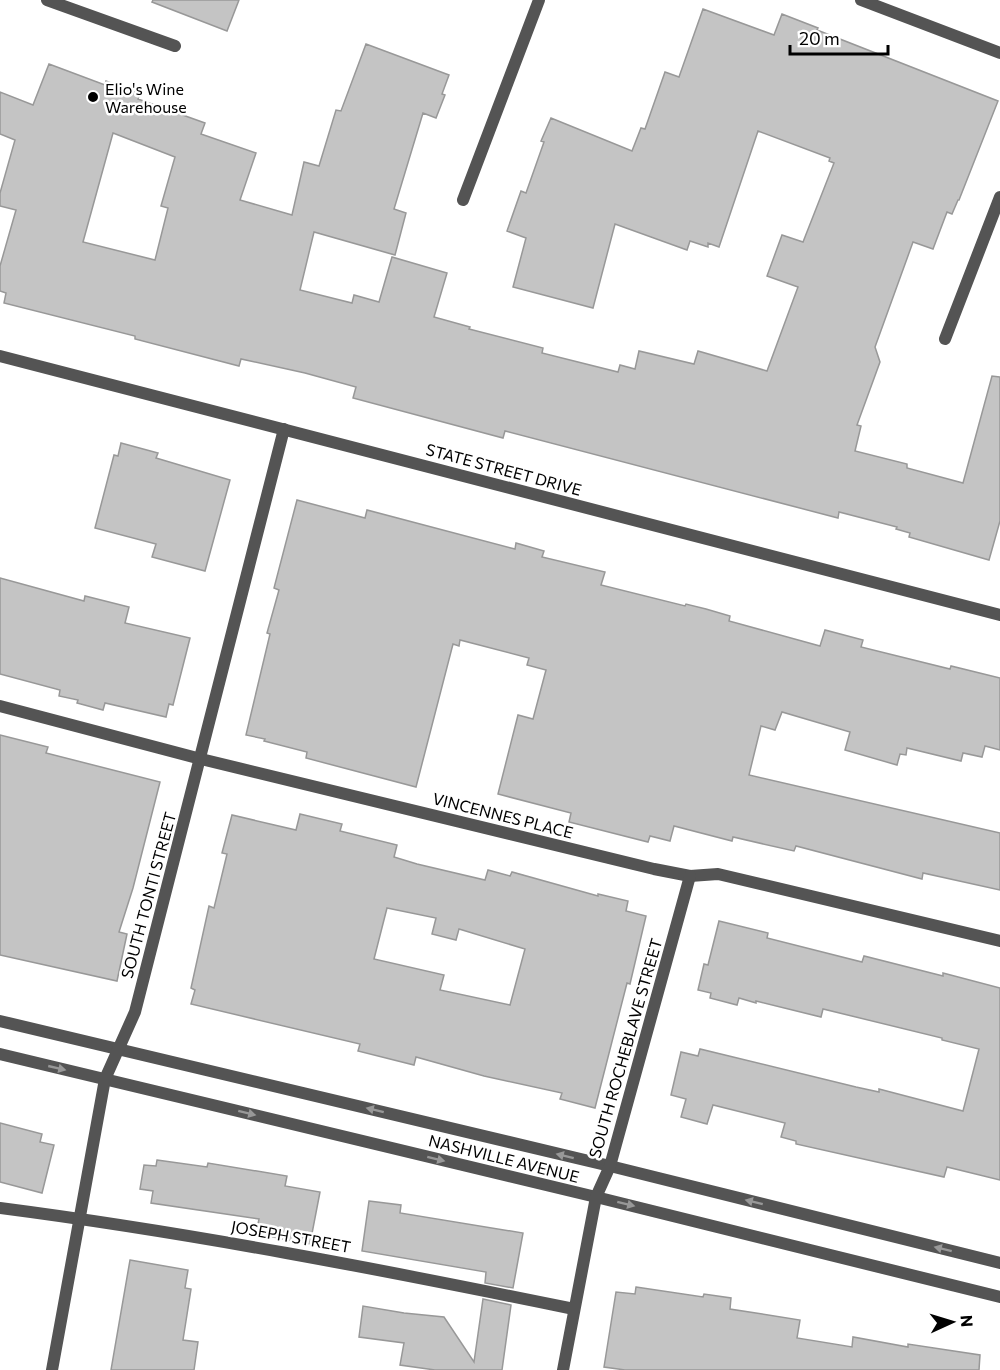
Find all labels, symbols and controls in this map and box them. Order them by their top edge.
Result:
scale bar [790,18,888,56]
text: 20 m [799,27,840,49]
place label: Elio's Wine Warehouse [105,79,187,116]
marker: Elio's Wine Warehouse [86,90,100,104]
street label: STATE STREET DRIVE [424,439,584,499]
street label: VINCENNES PLACE [431,788,575,842]
street label: SOUTH TONTI STREET [117,810,179,980]
street label: SOUTH ROCHEBLAVE STREET [584,936,666,1160]
one-way arrow [48,1063,66,1073]
one-way arrow [365,1105,384,1114]
one-way arrow [237,1109,256,1118]
street label: NASHVILLE AVENUE [427,1130,581,1186]
one-way arrow [555,1150,574,1160]
one-way arrow [427,1154,445,1164]
one-way arrow [745,1197,763,1207]
one-way arrow [617,1200,635,1210]
street label: JOSEPH STREET [230,1216,352,1256]
one-way arrow [934,1244,952,1254]
north arrow [922,1292,982,1352]
text: N [958,1314,977,1328]

